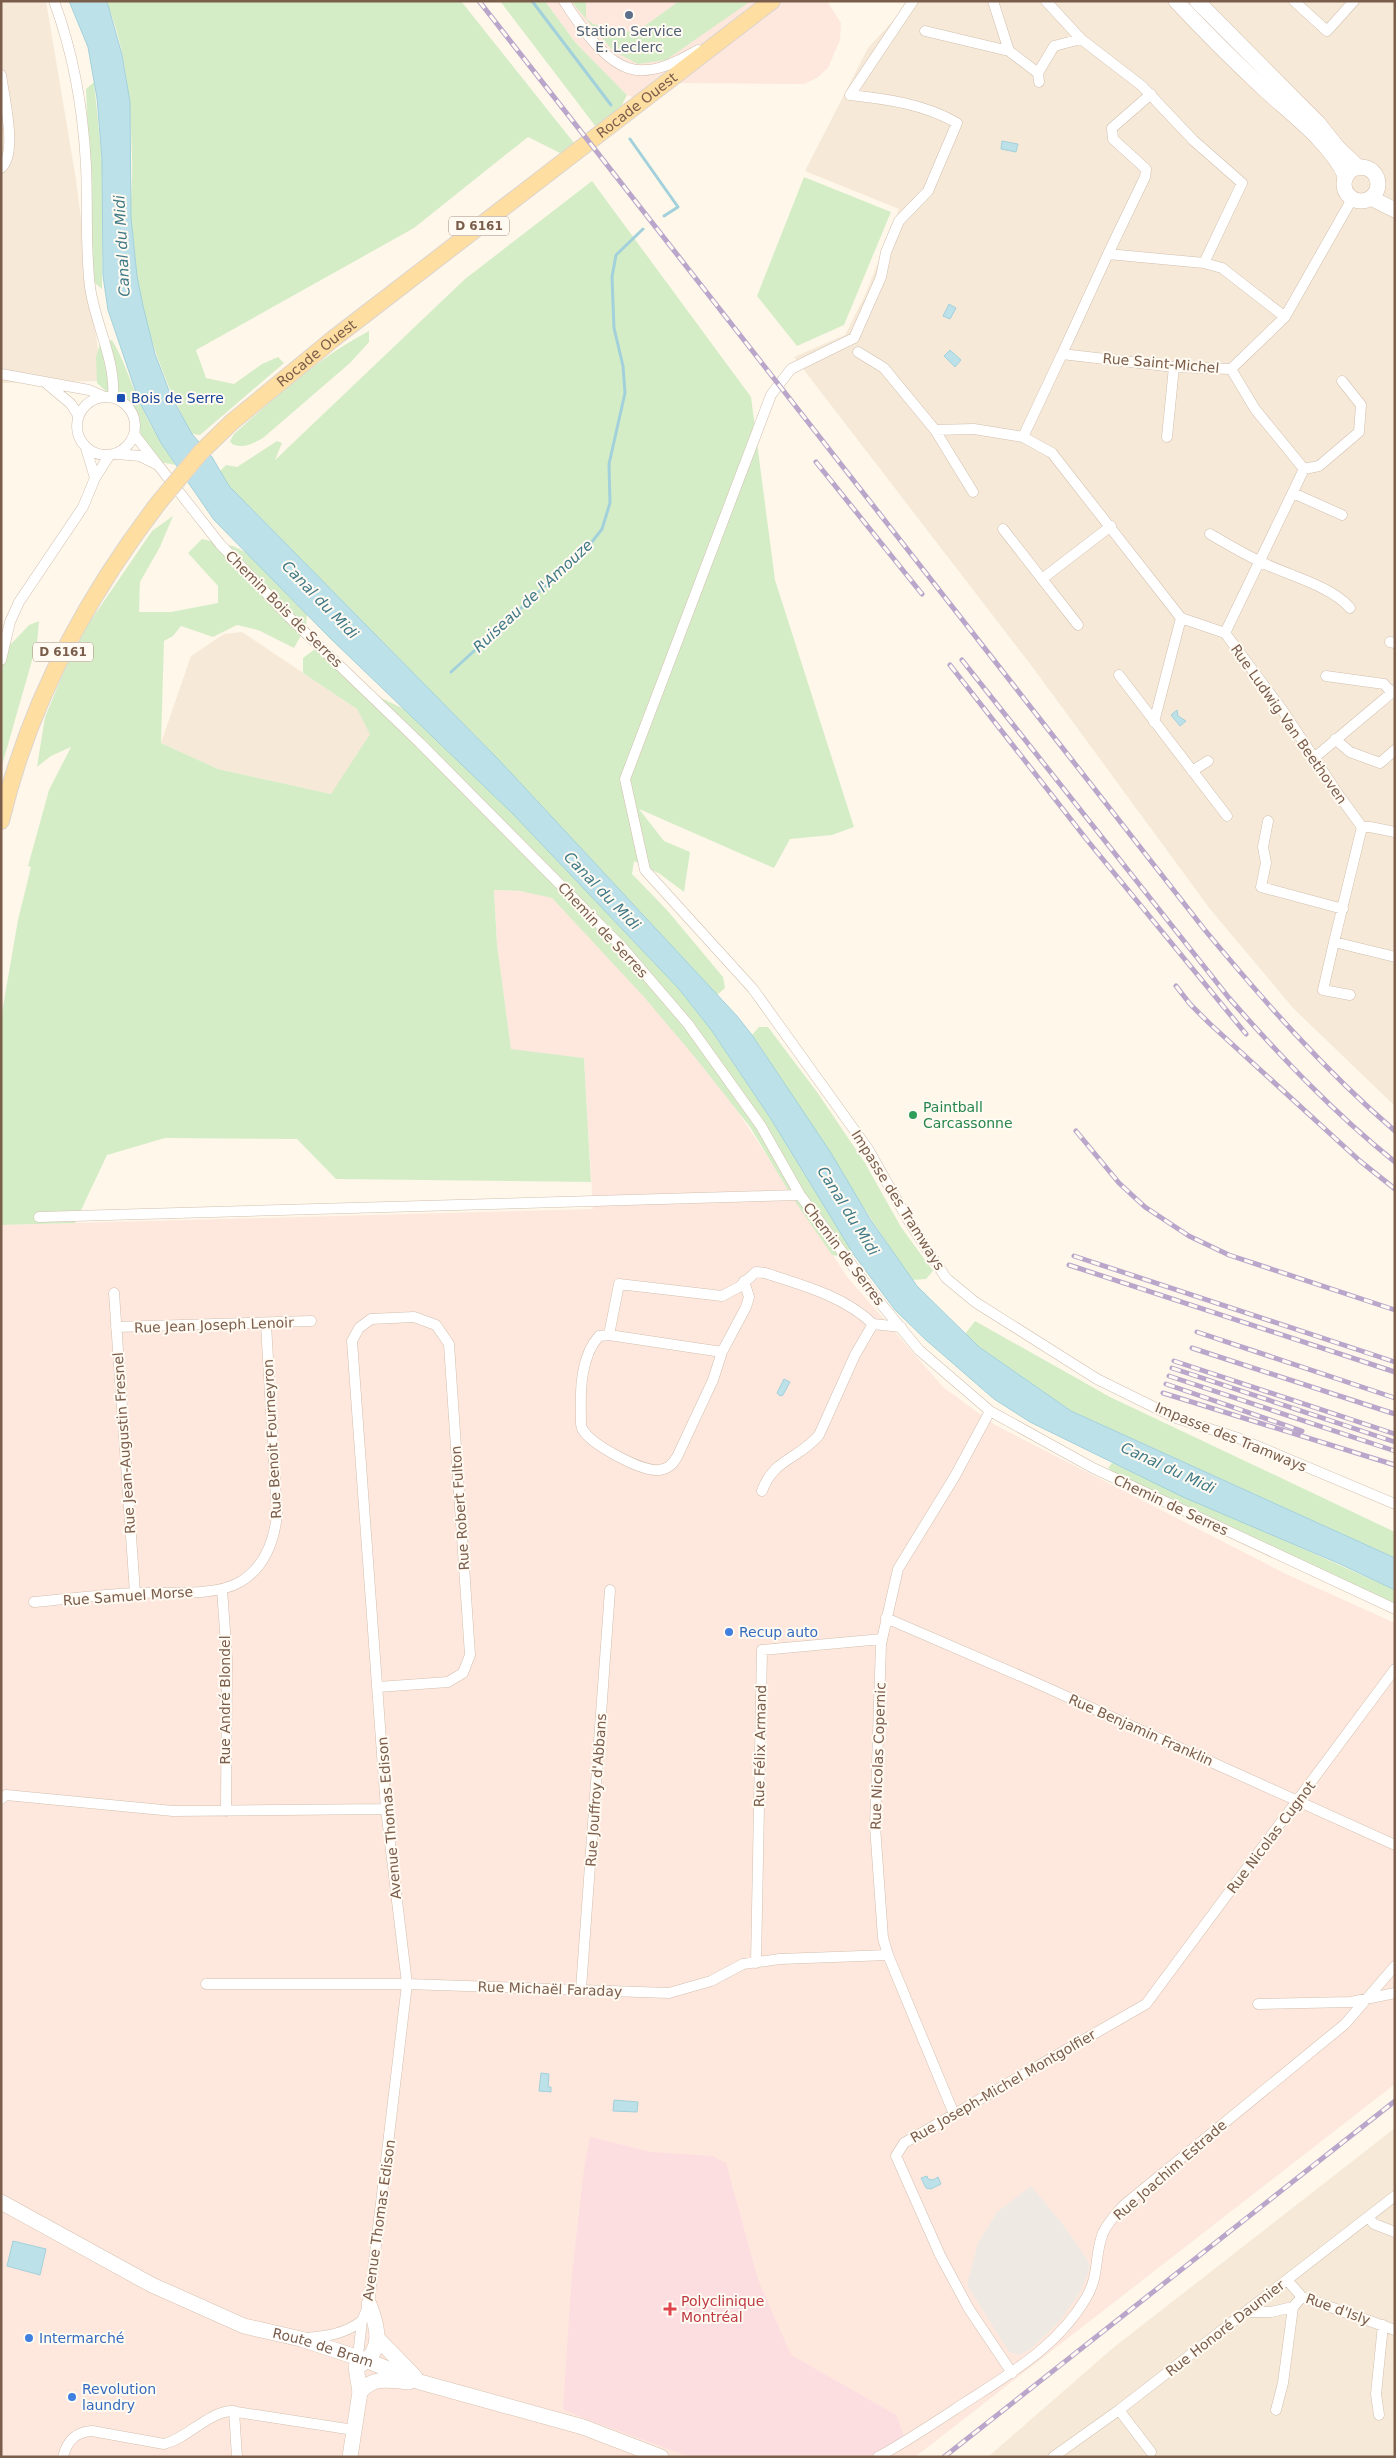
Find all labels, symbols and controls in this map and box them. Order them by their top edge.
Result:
marker: Station Service E. Leclerc [623,9,635,21]
place label: Station Service E. Leclerc [576,23,682,55]
street label: Rocade Ouest [593,69,681,141]
water label: Canal du Midi [110,194,134,297]
road number: D 6161 [449,217,509,236]
street label: Rocade Ouest [274,316,360,390]
street label: Rue Saint-Michel [1102,350,1220,376]
place label: Bois de Serre [131,390,224,406]
marker: Bois de Serre [115,392,127,404]
water label: Ruiseau de l'Amouze [469,536,597,656]
street label: Chemin Bois de Serres [222,547,346,671]
water label: Canal du Midi [278,557,362,643]
street label: Rue Ludwig Van Beethoven [1228,641,1350,807]
road number: D 6161 [33,642,93,662]
water label: Canal du Midi [560,848,644,934]
street label: Chemin de Serres [555,879,651,981]
place label: Paintball Carcassonne [923,1099,1013,1131]
marker: Paintball Carcassonne [907,1109,919,1121]
street label: Impasse des Tramways [848,1127,948,1273]
water label: Canal du Midi [813,1163,883,1260]
street label: Chemin de Serres [800,1199,888,1309]
street label: Rue Jean Joseph Lenoir [134,1314,294,1336]
street label: Rue Jean-Augustin Fresnel [110,1352,138,1534]
street label: Rue Benoit Fourneyron [260,1359,284,1519]
street label: Impasse des Tramways [1153,1399,1309,1475]
water label: Canal du Midi [1118,1438,1219,1498]
street label: Rue Robert Fulton [448,1445,472,1571]
street label: Chemin de Serres [1111,1471,1231,1539]
street label: Rue Samuel Morse [62,1583,194,1609]
place label: Recup auto [739,1624,818,1640]
marker: Recup auto [723,1626,735,1638]
street label: Rue André Blondel [217,1635,233,1765]
street label: Rue Nicolas Copernic [867,1682,889,1830]
street label: Rue Félix Armand [751,1685,769,1807]
street label: Rue Benjamin Franklin [1066,1691,1216,1769]
street label: Rue Jouffroy d'Abbans [583,1713,609,1867]
street label: Avenue Thomas Edison [374,1736,404,1900]
street label: Rue Nicolas Cugnot [1224,1777,1319,1896]
street label: Rue Michaël Faraday [477,1978,623,2000]
street label: Rue Joseph-Michel Montgolfier [907,2026,1099,2146]
street label: Rue Joachim Estrade [1110,2117,1230,2223]
street label: Avenue Thomas Edison [360,2138,398,2302]
street label: Rue Honoré Daumier [1162,2277,1288,2379]
street label: Rue d'Isly [1304,2290,1372,2328]
place label: Polyclinique Montréal [681,2293,764,2325]
marker: Polyclinique Montréal [663,2302,677,2316]
street label: Route de Bram [271,2325,376,2370]
place label: Intermarché [39,2330,124,2346]
marker: Intermarché [23,2332,35,2344]
place label: Revolution laundry [82,2381,156,2413]
marker: Revolution laundry [66,2391,78,2403]

